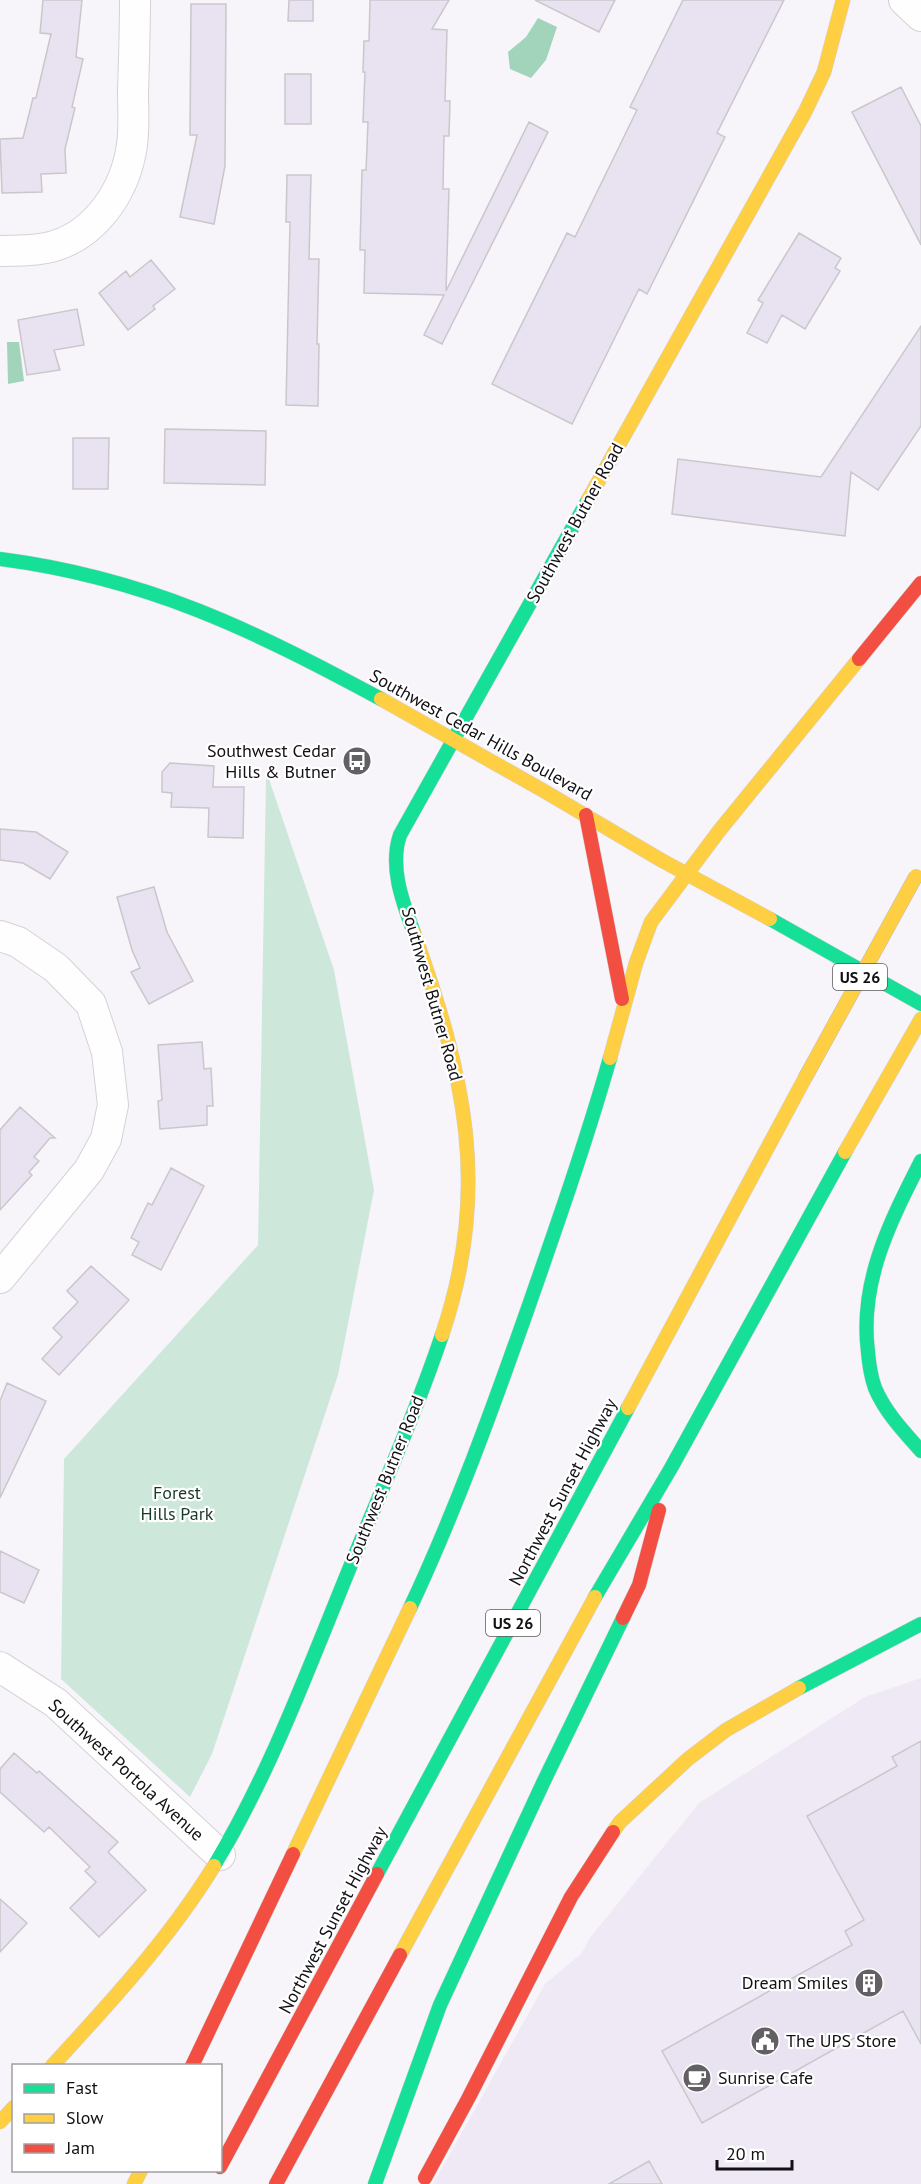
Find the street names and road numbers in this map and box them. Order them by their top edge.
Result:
street label: Southwest Butner Road [521,439,628,607]
street label: Southwest Cedar Hills Boulevard [366,664,597,805]
street label: Southwest Butner Road [397,904,468,1083]
road number: US 26 [833,964,887,990]
street label: Southwest Butner Road [340,1392,429,1568]
street label: Northwest Sunset Highway [503,1394,622,1589]
road number: US 26 [486,1610,540,1636]
street label: Southwest Portola Avenue [44,1694,209,1846]
street label: Northwest Sunset Highway [273,1822,392,2017]

